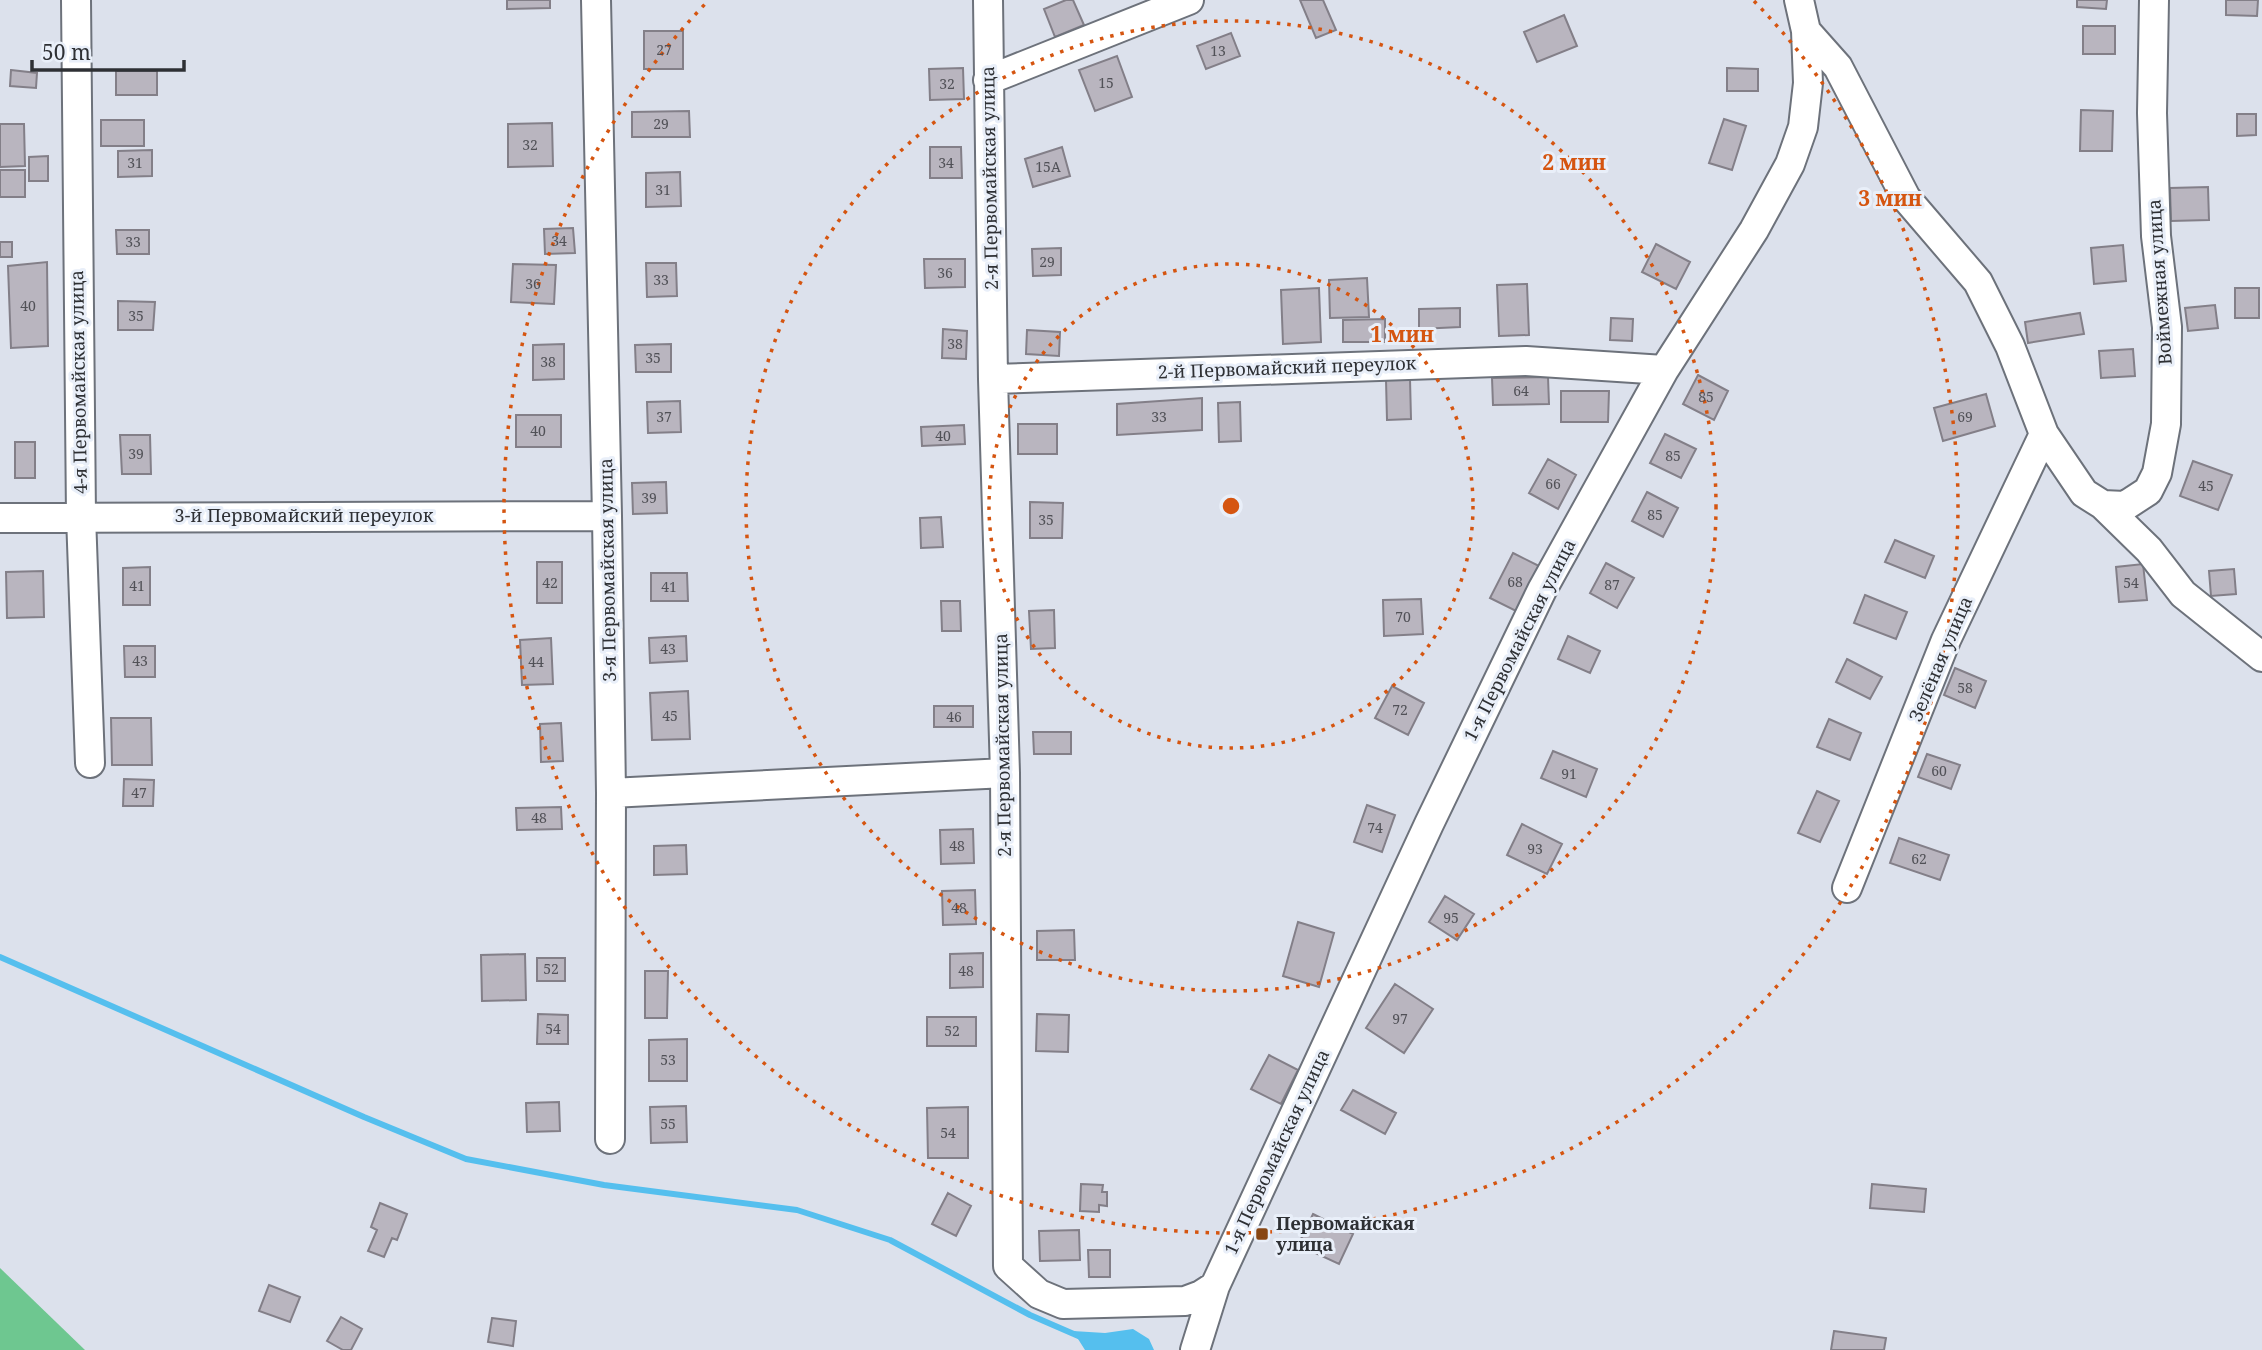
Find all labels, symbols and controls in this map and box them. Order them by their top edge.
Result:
scale bar [32,28,184,72]
text: 50 m [42,38,91,66]
house number: 27 [656,40,672,59]
house number: 13 [1210,41,1226,60]
street label: 2-я Первомайская улица [975,66,1003,290]
house number: 15 [1098,73,1114,92]
house number: 32 [939,74,955,93]
house number: 29 [653,114,669,133]
house number: 32 [522,135,538,154]
text: 2 мин [1542,148,1606,176]
house number: 31 [127,153,143,172]
house number: 34 [938,153,954,172]
house number: 15А [1035,157,1061,176]
house number: 31 [655,180,671,199]
text: 3 мин [1858,184,1922,212]
street label: Воймежная улица [2141,198,2177,366]
house number: 34 [551,231,567,250]
house number: 33 [125,232,141,251]
house number: 29 [1039,252,1055,271]
house number: 36 [937,263,953,282]
street label: 4-я Первомайская улица [64,270,92,494]
house number: 33 [653,270,669,289]
house number: 36 [525,274,541,293]
house number: 40 [20,296,36,315]
house number: 35 [128,306,144,325]
text: 1 мин [1370,320,1434,348]
house number: 38 [947,334,963,353]
house number: 35 [645,348,661,367]
street label: 2-й Первомайский переулок [1157,350,1417,384]
house number: 38 [540,352,556,371]
house number: 64 [1513,381,1529,400]
house number: 85 [1698,387,1714,406]
house number: 37 [656,407,672,426]
house number: 33 [1151,407,1167,426]
house number: 69 [1957,407,1973,426]
house number: 40 [530,421,546,440]
house number: 40 [935,426,951,445]
house number: 39 [128,444,144,463]
house number: 85 [1665,446,1681,465]
street label: 3-я Первомайская улица [593,458,621,682]
house number: 66 [1545,474,1561,493]
house number: 45 [2198,476,2214,495]
house number: 39 [641,488,657,507]
centre of rings [1219,494,1243,518]
street label: 3-й Первомайский переулок [175,503,434,527]
house number: 85 [1647,505,1663,524]
house number: 35 [1038,510,1054,529]
street label: 1-я Первомайская улица [1458,534,1581,745]
house number: 68 [1507,572,1523,591]
house number: 42 [542,573,558,592]
house number: 54 [2123,573,2139,592]
house number: 87 [1604,575,1620,594]
house number: 41 [129,576,145,595]
house number: 41 [661,577,677,596]
street label: Зелёная улица [1903,592,1977,725]
house number: 70 [1395,607,1411,626]
street label: 2-я Первомайская улица [988,633,1016,857]
house number: 43 [660,639,676,658]
house number: 43 [132,651,148,670]
house number: 44 [528,652,544,671]
house number: 58 [1957,678,1973,697]
house number: 72 [1392,700,1408,719]
house number: 45 [662,706,678,725]
house number: 46 [946,707,962,726]
house number: 60 [1931,761,1947,780]
house number: 91 [1561,764,1577,783]
house number: 47 [131,783,147,802]
house number: 48 [531,808,547,827]
house number: 74 [1367,818,1383,837]
house number: 48 [949,836,965,855]
house number: 93 [1527,839,1543,858]
house number: 62 [1911,849,1927,868]
house number: 48 [951,898,967,917]
house number: 95 [1443,908,1459,927]
house number: 52 [543,959,559,978]
house number: 48 [958,961,974,980]
house number: 97 [1392,1009,1408,1028]
house number: 54 [545,1019,561,1038]
house number: 52 [944,1021,960,1040]
street label: 1-я Первомайская улица [1218,1045,1334,1258]
house number: 53 [660,1050,676,1069]
house number: 55 [660,1114,676,1133]
house number: 54 [940,1123,956,1142]
place label: Первомайская улица [1276,1211,1415,1256]
marker: Первомайская улица [1254,1226,1270,1242]

